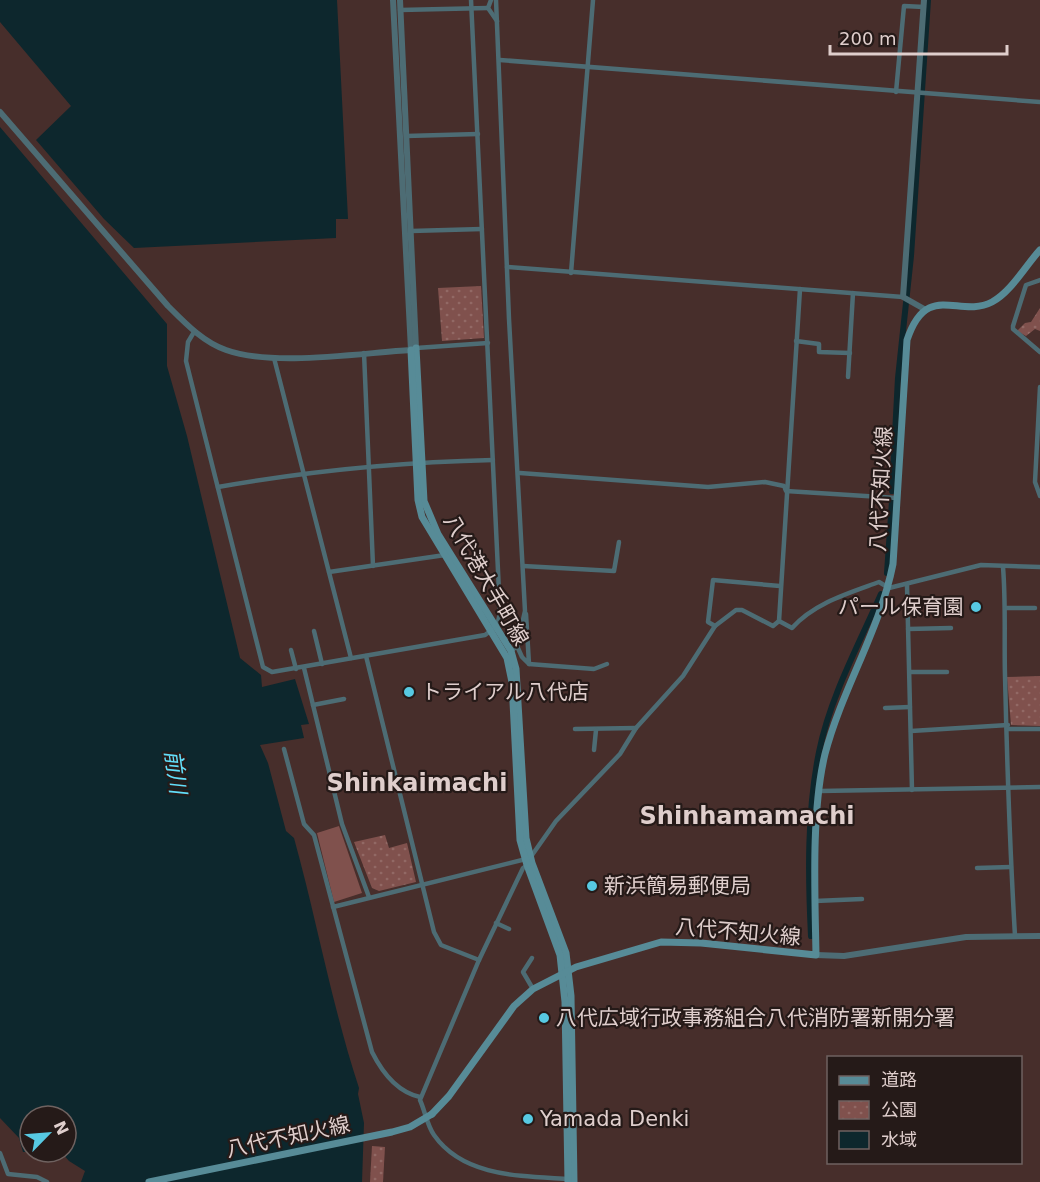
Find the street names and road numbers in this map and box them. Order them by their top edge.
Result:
street label: 八代不知火線 [866,425,896,553]
street label: 八代港大手町線 [439,510,533,650]
street label: 八代不知火線 [674,915,802,949]
street label: 八代不知火線 [224,1112,352,1162]

